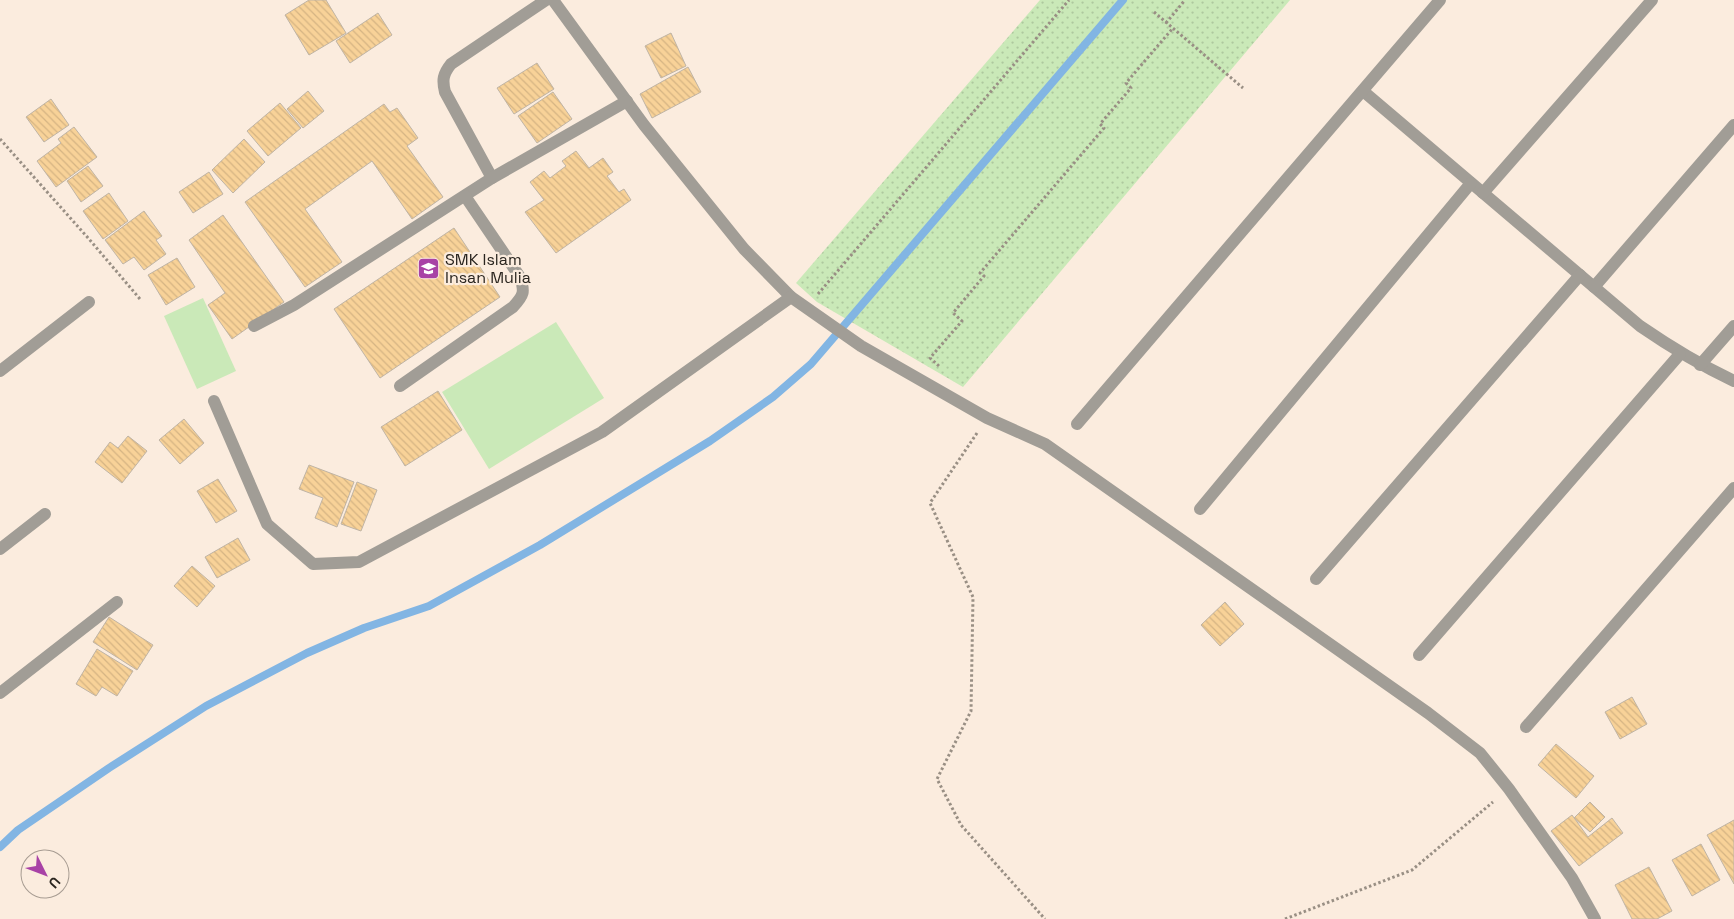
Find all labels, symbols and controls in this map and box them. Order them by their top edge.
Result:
place label: SMK Islam Insan Mulia [445,249,531,288]
school or university icon: SMK Islam Insan Mulia [417,256,441,280]
north arrow [20,849,70,899]
text: U [45,873,65,892]

